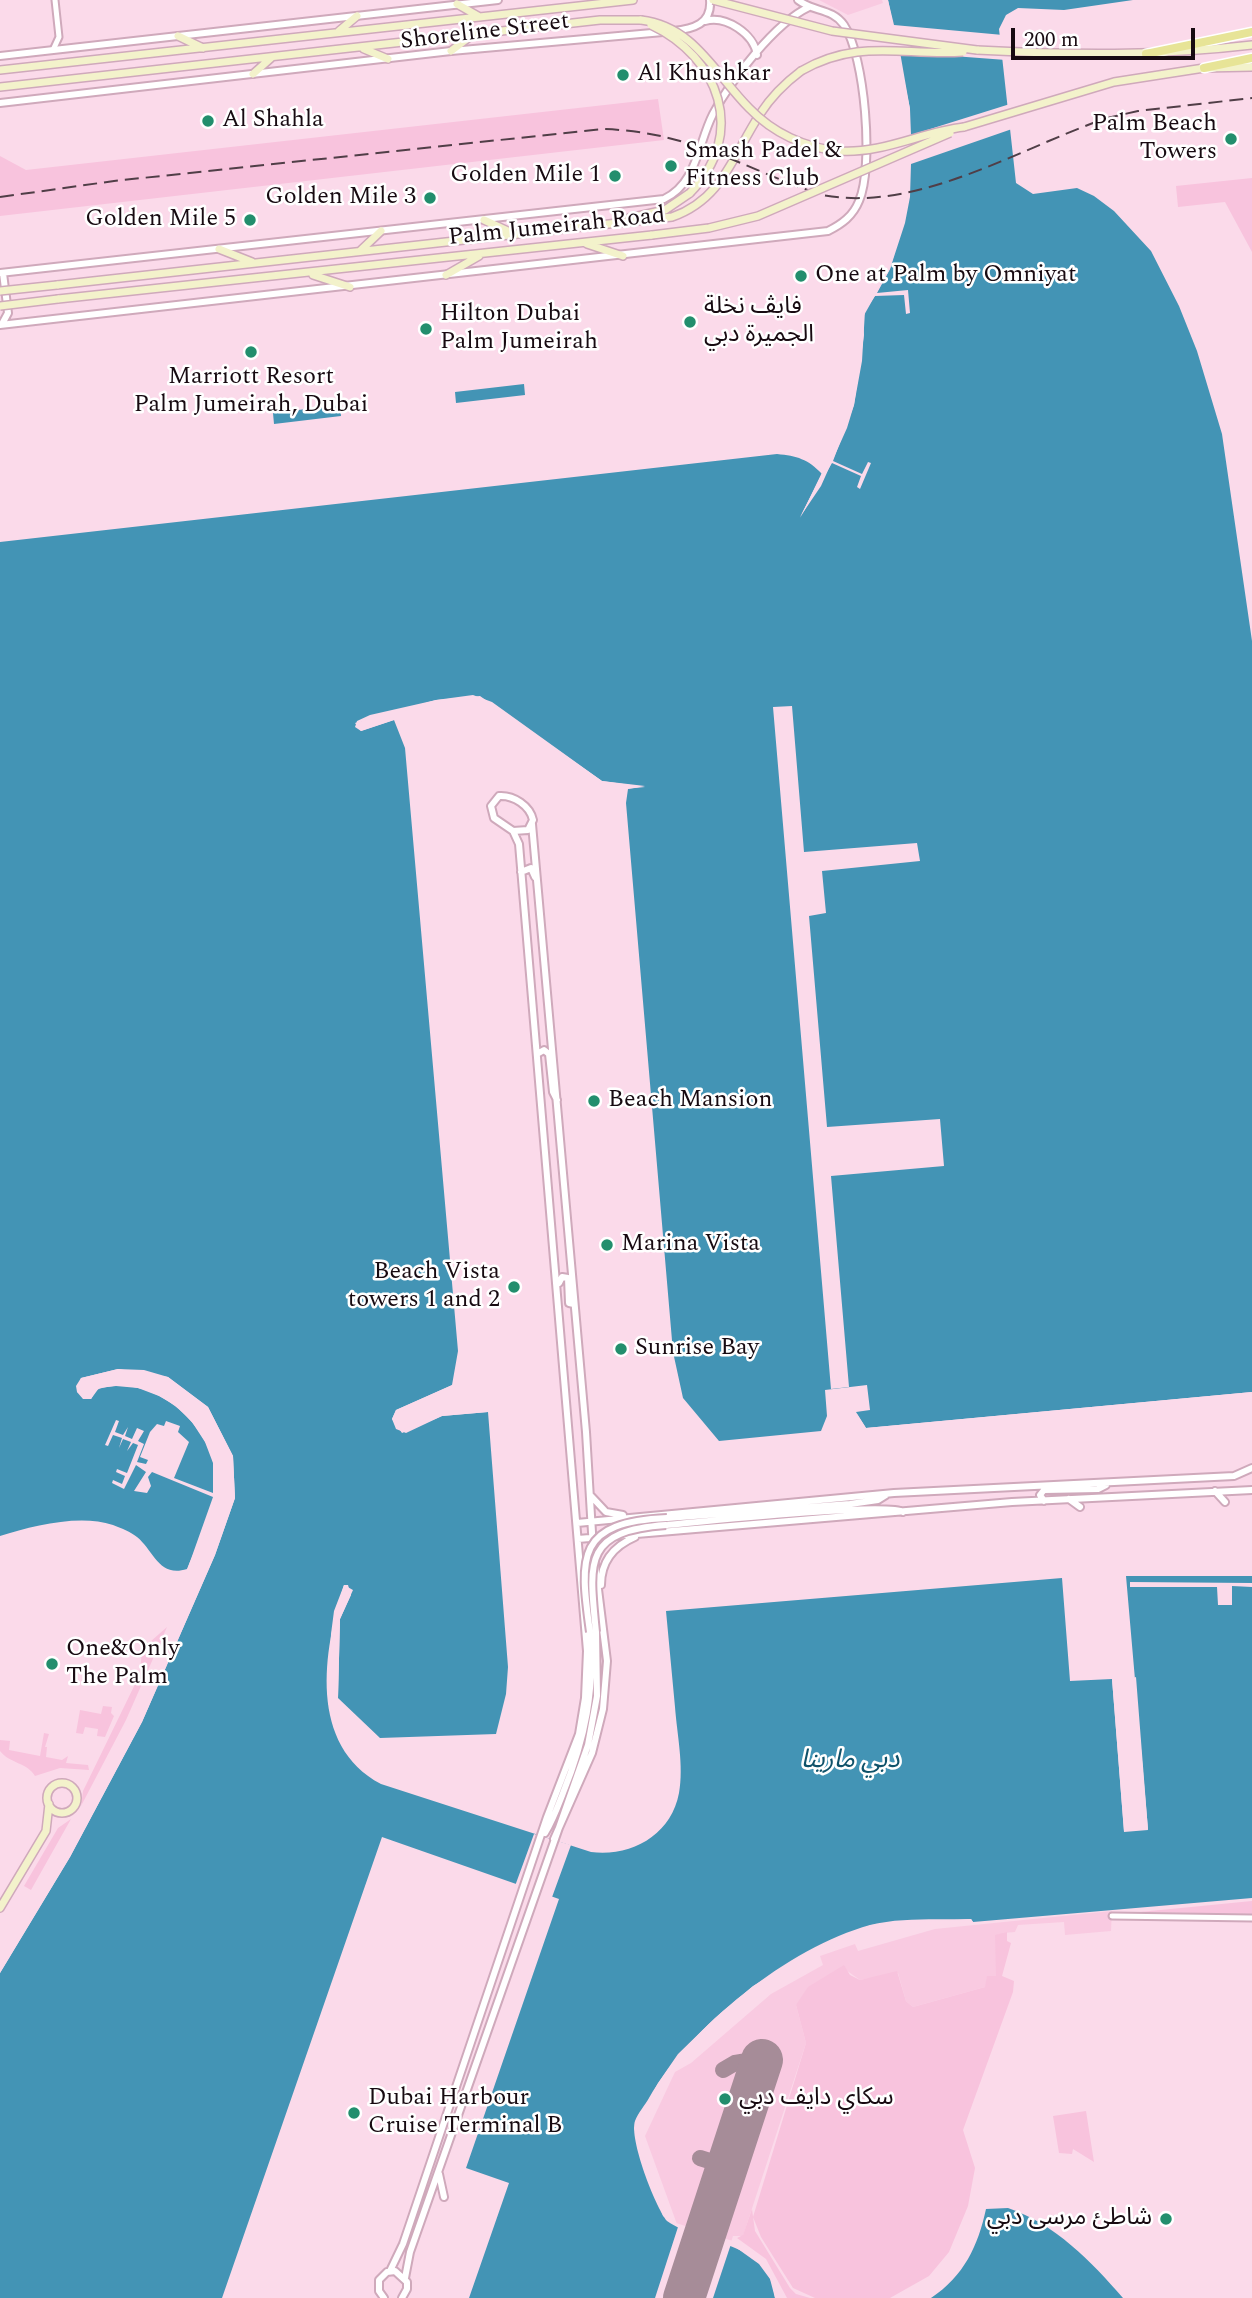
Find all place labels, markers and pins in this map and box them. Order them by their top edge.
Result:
place label: Al Khushkar [637,61,771,89]
marker: Al Khushkar [615,67,631,83]
place label: Al Shahla [222,107,324,135]
place label: Palm Beach Towers [1092,111,1217,167]
marker: Al Shahla [200,113,216,129]
marker: Palm Beach Towers [1223,131,1239,147]
place label: Smash Padel & Fitness Club [685,138,842,194]
marker: Smash Padel & Fitness Club [663,158,679,174]
place label: Golden Mile 1 [450,162,601,190]
marker: Golden Mile 1 [607,168,623,184]
place label: Golden Mile 3 [265,184,416,212]
marker: Golden Mile 3 [422,190,438,206]
place label: Golden Mile 5 [85,206,236,234]
marker: Golden Mile 5 [242,212,258,228]
place label: One at Palm by Omniyat [815,262,1076,290]
marker: One at Palm by Omniyat [793,268,809,284]
place label: فايڤ نخلة الجميرة دبي [704,294,814,350]
place label: Hilton Dubai Palm Jumeirah [440,301,598,357]
marker: فايڤ نخلة الجميرة دبي [682,314,698,330]
marker: Hilton Dubai Palm Jumeirah [418,321,434,337]
marker: Marriott Resort Palm Jumeirah, Dubai [243,344,259,360]
place label: Marriott Resort Palm Jumeirah, Dubai [134,364,368,420]
place label: Beach Mansion [608,1087,772,1115]
marker: Beach Mansion [586,1093,602,1109]
place label: Marina Vista [621,1231,760,1259]
marker: Marina Vista [599,1237,615,1253]
place label: Beach Vista towers 1 and 2 [348,1259,500,1315]
marker: Beach Vista towers 1 and 2 [506,1279,522,1295]
place label: Sunrise Bay [635,1335,759,1363]
marker: Sunrise Bay [613,1341,629,1357]
place label: One&Only The Palm [66,1636,180,1692]
marker: One&Only The Palm [44,1656,60,1672]
place label: Dubai Harbour Cruise Terminal B [368,2085,562,2141]
place label: سكاي دايف دبي [739,2085,893,2113]
marker: سكاي دايف دبي [717,2091,733,2107]
marker: Dubai Harbour Cruise Terminal B [346,2105,362,2121]
place label: شاطئ مرسى دبي [987,2205,1152,2233]
marker: شاطئ مرسى دبي [1158,2211,1174,2227]

